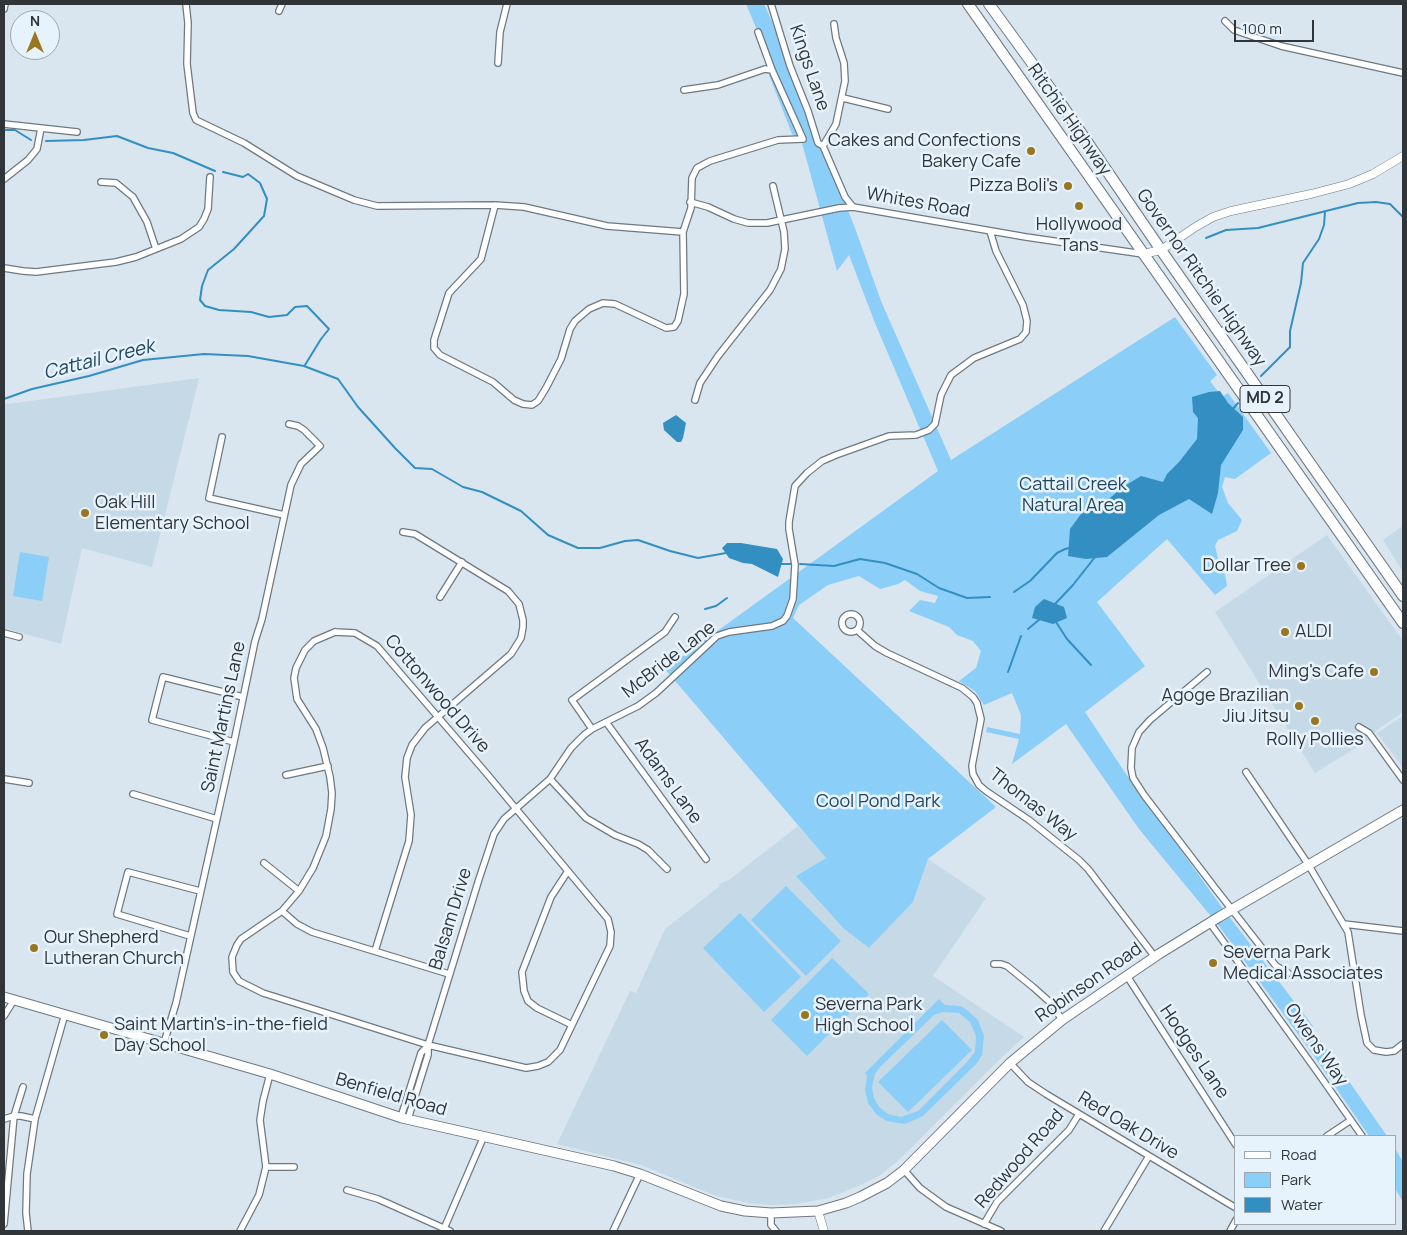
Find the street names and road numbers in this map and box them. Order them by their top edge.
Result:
street label: Kings Lane [784,22,834,114]
street label: Ritchie Highway [1022,60,1116,180]
street label: Whites Road [865,183,971,223]
street label: Governor Ritchie Highway [1131,185,1271,371]
road number: MD 2 [1240,386,1290,412]
street label: McBride Lane [618,617,720,703]
street label: Cottonwood Drive [380,631,494,757]
street label: Saint Martins Lane [197,639,251,795]
street label: Adams Lane [630,734,706,828]
street label: Thomas Way [985,764,1081,846]
street label: Balsam Drive [425,865,477,973]
street label: Robinson Road [1032,938,1146,1028]
street label: Owens Way [1280,1000,1352,1090]
street label: Hodges Lane [1155,1001,1233,1103]
street label: Benfield Road [333,1069,449,1121]
street label: Red Oak Drive [1074,1087,1182,1165]
street label: Redwood Road [971,1105,1069,1213]

